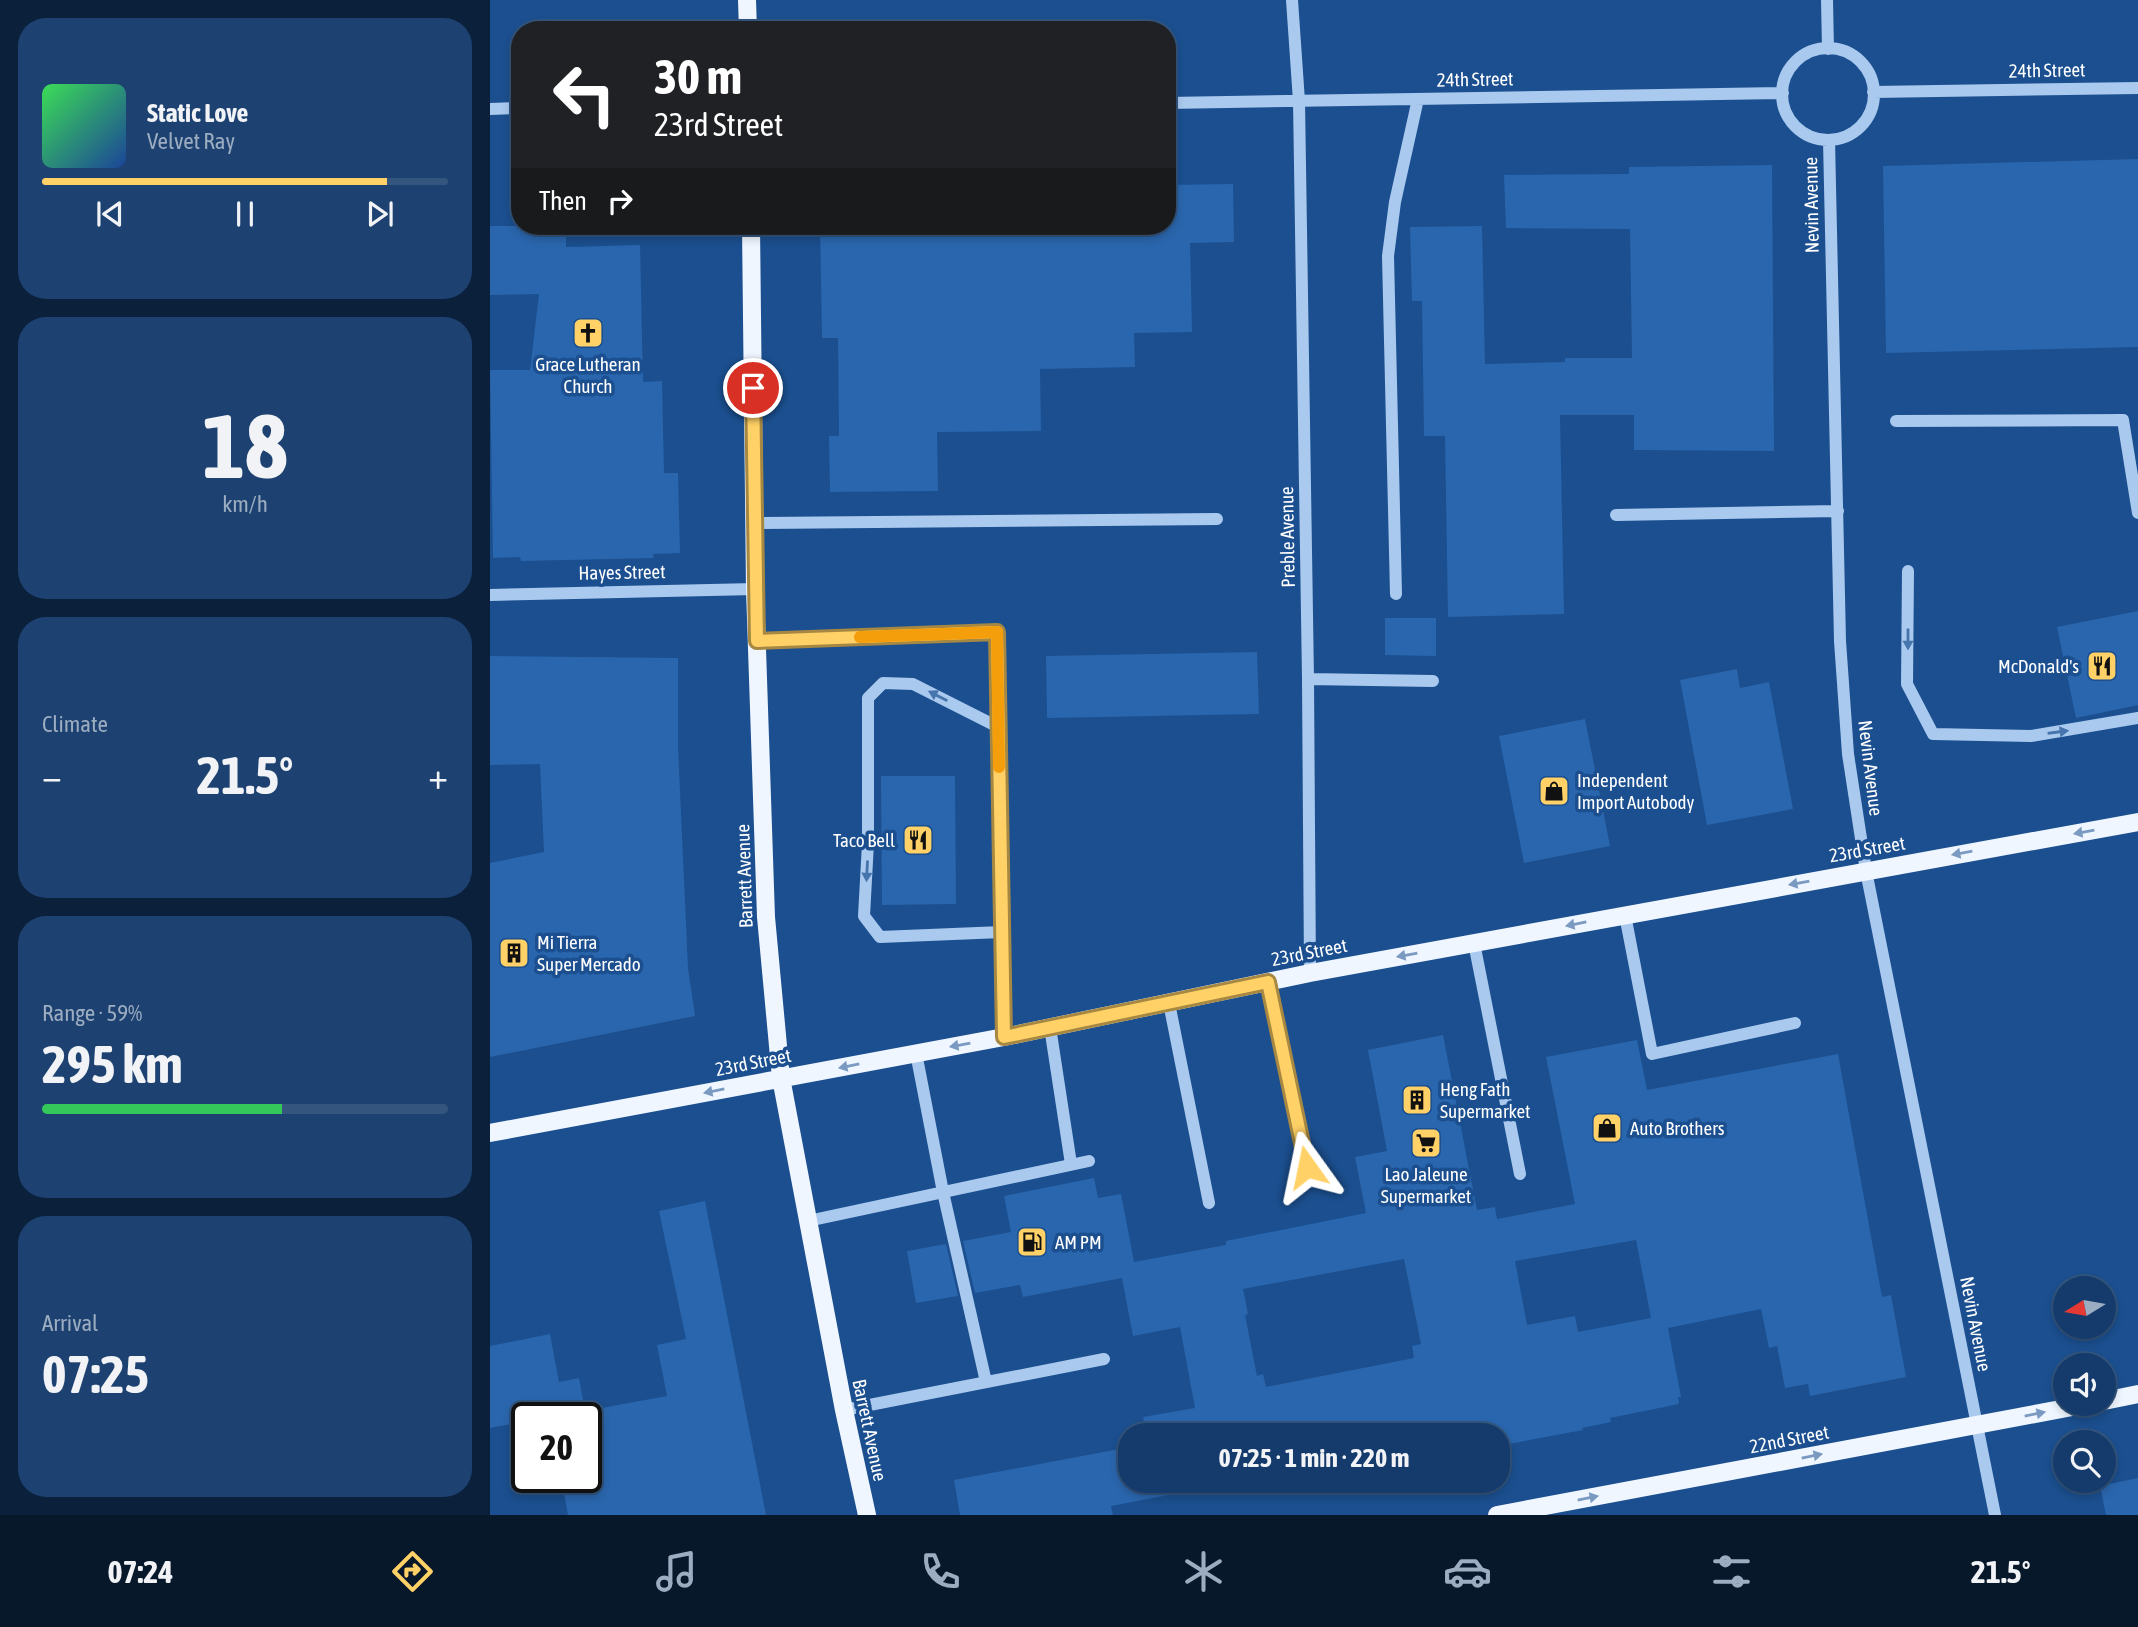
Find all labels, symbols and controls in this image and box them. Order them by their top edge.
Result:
text: 30 m [654,48,742,104]
icon: left [539,49,630,140]
street label: 24th Street [2008,58,2086,82]
street label: 24th Street [1436,67,1514,91]
text: Static Love [147,98,248,128]
text: 23rd Street [654,106,783,143]
text: Velvet Ray [147,128,235,154]
street label: Nevin Avenue [1799,157,1823,253]
icon: right [601,182,639,220]
text: Then [539,186,587,216]
icon: previous [91,195,129,233]
icon: pause [226,195,264,233]
icon: next [361,195,399,233]
church icon: Grace Lutheran Church [571,316,605,350]
place label: Grace Lutheran Church [535,353,641,397]
pin [723,358,783,418]
icon: arrive [734,369,772,407]
text: 18 [202,393,288,497]
street label: Preble Avenue [1275,486,1299,588]
text: km/h [222,491,268,517]
street label: Hayes Street [578,560,666,584]
one-way arrow [1902,628,1913,650]
restaurant icon: McDonald's [2085,649,2119,683]
place label: McDonald's [1998,655,2079,677]
one-way arrow [928,691,948,702]
text: Climate [42,711,108,737]
street label: Nevin Avenue [1854,719,1888,817]
one-way arrow [2047,726,2069,737]
text: 21.5° [197,745,293,805]
text: − [42,754,62,797]
text: + [428,754,448,797]
place label: Independent Import Autobody [1577,769,1695,813]
shop icon: Independent Import Autobody [1537,774,1571,808]
restaurant icon: Taco Bell [901,823,935,857]
street label: Barrett Avenue [731,824,757,928]
one-way arrow [2073,827,2095,838]
place label: Taco Bell [833,829,895,851]
street label: 23rd Street [1827,832,1907,866]
one-way arrow [1951,848,1973,859]
one-way arrow [861,860,872,882]
one-way arrow [1788,878,1810,889]
one-way arrow [1564,919,1586,930]
place label: Mi Tierra Super Mercado [537,931,641,975]
street label: 23rd Street [1269,934,1349,970]
building icon: Mi Tierra Super Mercado [497,936,531,970]
one-way arrow [1396,950,1418,961]
text: Range · 59% [42,1000,142,1026]
text: 295 km [42,1034,183,1094]
one-way arrow [949,1040,971,1051]
street label: 23rd Street [713,1044,793,1080]
one-way arrow [838,1060,860,1071]
place label: Heng Fath Supermarket [1440,1078,1531,1122]
building icon: Heng Fath Supermarket [1400,1083,1434,1117]
one-way arrow [703,1086,725,1097]
shop icon: Auto Brothers [1590,1111,1624,1145]
place label: Auto Brothers [1630,1117,1725,1139]
supermarket icon: Lao Jaleune Supermarket [1409,1126,1443,1160]
position arrow [1270,1130,1344,1204]
place label: Lao Jaleune Supermarket [1381,1163,1471,1207]
fuel station icon: AM PM [1015,1225,1049,1259]
place label: AM PM [1055,1231,1102,1253]
street label: Nevin Avenue [1956,1275,1996,1373]
north arrow [2053,1276,2116,1339]
map controls [2053,1276,2116,1493]
text: Arrival [42,1310,98,1336]
text: 07:25 [42,1344,149,1404]
button: sound [2053,1353,2116,1416]
street label: Barrett Avenue [848,1377,892,1483]
speed limit sign: 20 [511,1402,602,1493]
one-way arrow [2024,1408,2046,1419]
street label: 22nd Street [1747,1421,1831,1457]
button: search [2053,1430,2116,1493]
text: 07:25 · 1 min · 220 m [1219,1443,1409,1473]
one-way arrow [1801,1450,1823,1461]
one-way arrow [1577,1492,1599,1503]
icon: directions [388,1547,437,1596]
icon: music [652,1547,701,1596]
icon: phone [916,1547,965,1596]
icon: climate [1179,1547,1228,1596]
icon: car [1443,1547,1492,1596]
icon: filters [1707,1547,1756,1596]
text: 07:24 [107,1553,173,1590]
text: 21.5° [1971,1553,2030,1590]

